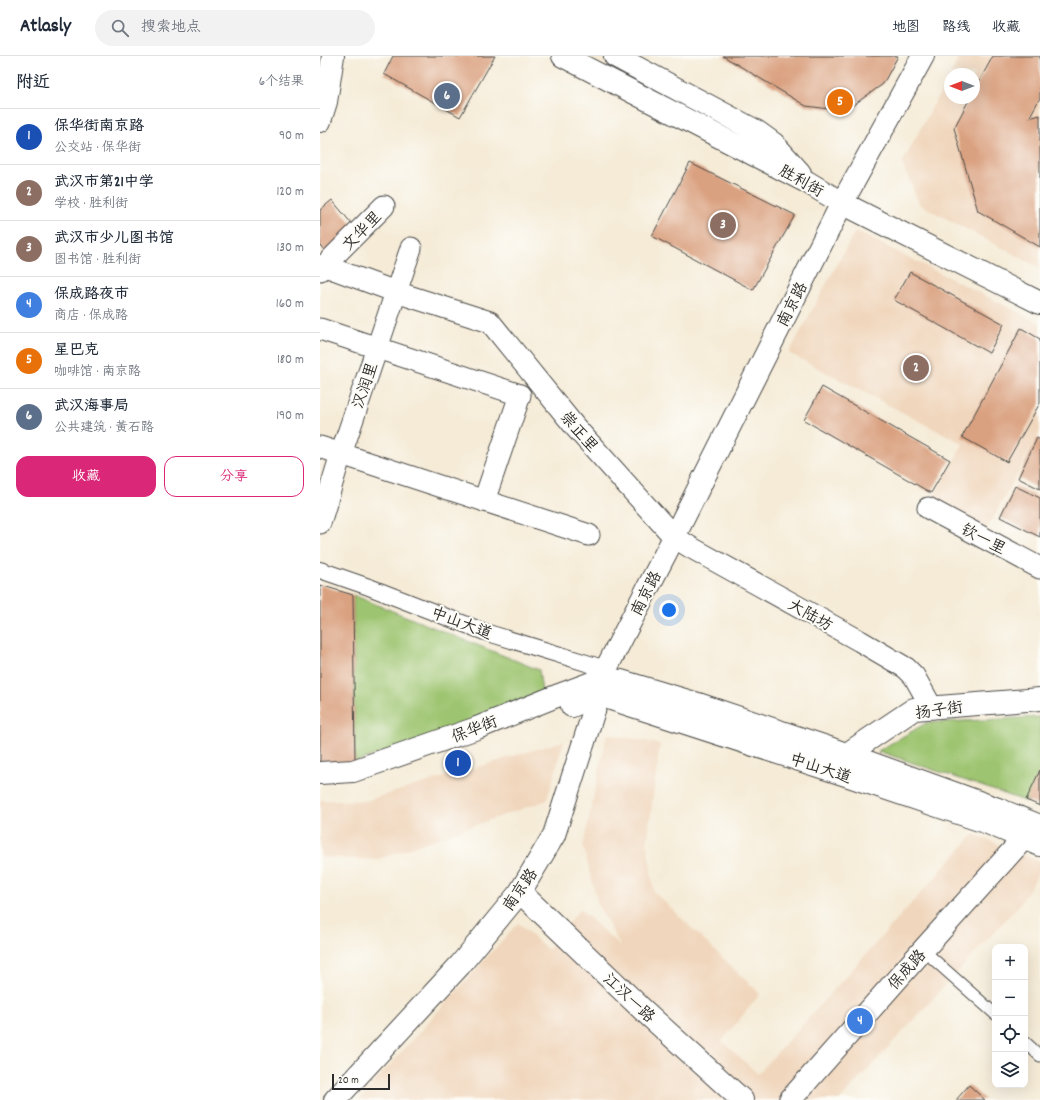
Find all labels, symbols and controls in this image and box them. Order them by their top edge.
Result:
search box [95,10,375,46]
text: Atlasly [20,14,71,41]
icon: search [109,17,131,39]
text: 搜索地点 [141,17,201,39]
text: 地图 [892,18,920,38]
text: 路线 [942,18,970,38]
text: 收藏 [992,18,1020,38]
north arrow [944,68,980,104]
text: 附近 [16,72,50,96]
text: 6个结果 [259,73,304,92]
pin: 6 [434,81,460,111]
pin: 5 [827,87,853,117]
text: 保华街南京路 [54,116,144,138]
text: 1 [28,127,30,146]
text: 90 m [279,127,304,146]
text: 公交站 · 保华街 [54,139,141,158]
street label: 胜利街 [774,160,827,204]
text: 武汉市第21中学 [54,172,154,194]
text: 2 [26,183,32,202]
text: 120 m [276,183,304,202]
text: 学校 · 胜利街 [54,195,128,214]
street label: 文华里 [338,207,388,257]
pin: 3 [710,210,736,240]
text: 武汉市少儿图书馆 [54,228,174,250]
text: 3 [26,239,32,258]
text: 130 m [276,239,304,258]
text: 图书馆 · 胜利街 [54,251,141,270]
street label: 南京路 [772,279,814,332]
text: 保成路夜市 [54,284,129,306]
text: 4 [26,295,32,314]
text: 160 m [276,295,304,314]
text: 商店 · 保成路 [54,307,128,326]
text: 星巴克 [54,340,99,362]
text: 5 [26,351,32,370]
text: 180 m [277,351,304,370]
pin: 2 [903,353,929,383]
street label: 汉润里 [348,359,385,412]
text: 咖啡馆 · 南京路 [54,363,141,382]
text: 武汉海事局 [54,396,129,418]
text: 6 [26,407,32,426]
text: 190 m [276,407,304,426]
street label: 崇正里 [554,407,603,458]
text: 公共建筑 · 黄石路 [54,419,154,438]
button: 收藏 [16,456,156,497]
button: 分享 [164,456,304,497]
street label: 钦一里 [956,519,1009,562]
street label: 南京路 [626,568,668,621]
street label: 大陆坊 [783,594,836,638]
your location [659,600,679,620]
street label: 中山大道 [427,602,495,647]
street label: 扬子街 [914,697,965,726]
street label: 保华街 [448,711,501,750]
pin: 1 [445,748,471,778]
street label: 中山大道 [786,749,854,790]
street label: 南京路 [498,864,544,917]
map controls [992,944,1028,1088]
button: + [992,944,1028,980]
street label: 保成路 [883,945,932,996]
street label: 江汉一路 [597,969,660,1029]
button: − [992,980,1028,1016]
pin: 4 [847,1006,873,1036]
button: locate [992,1016,1028,1052]
button: layers [992,1052,1028,1088]
scale bar [332,1072,390,1091]
text: 20 m [338,1073,359,1089]

